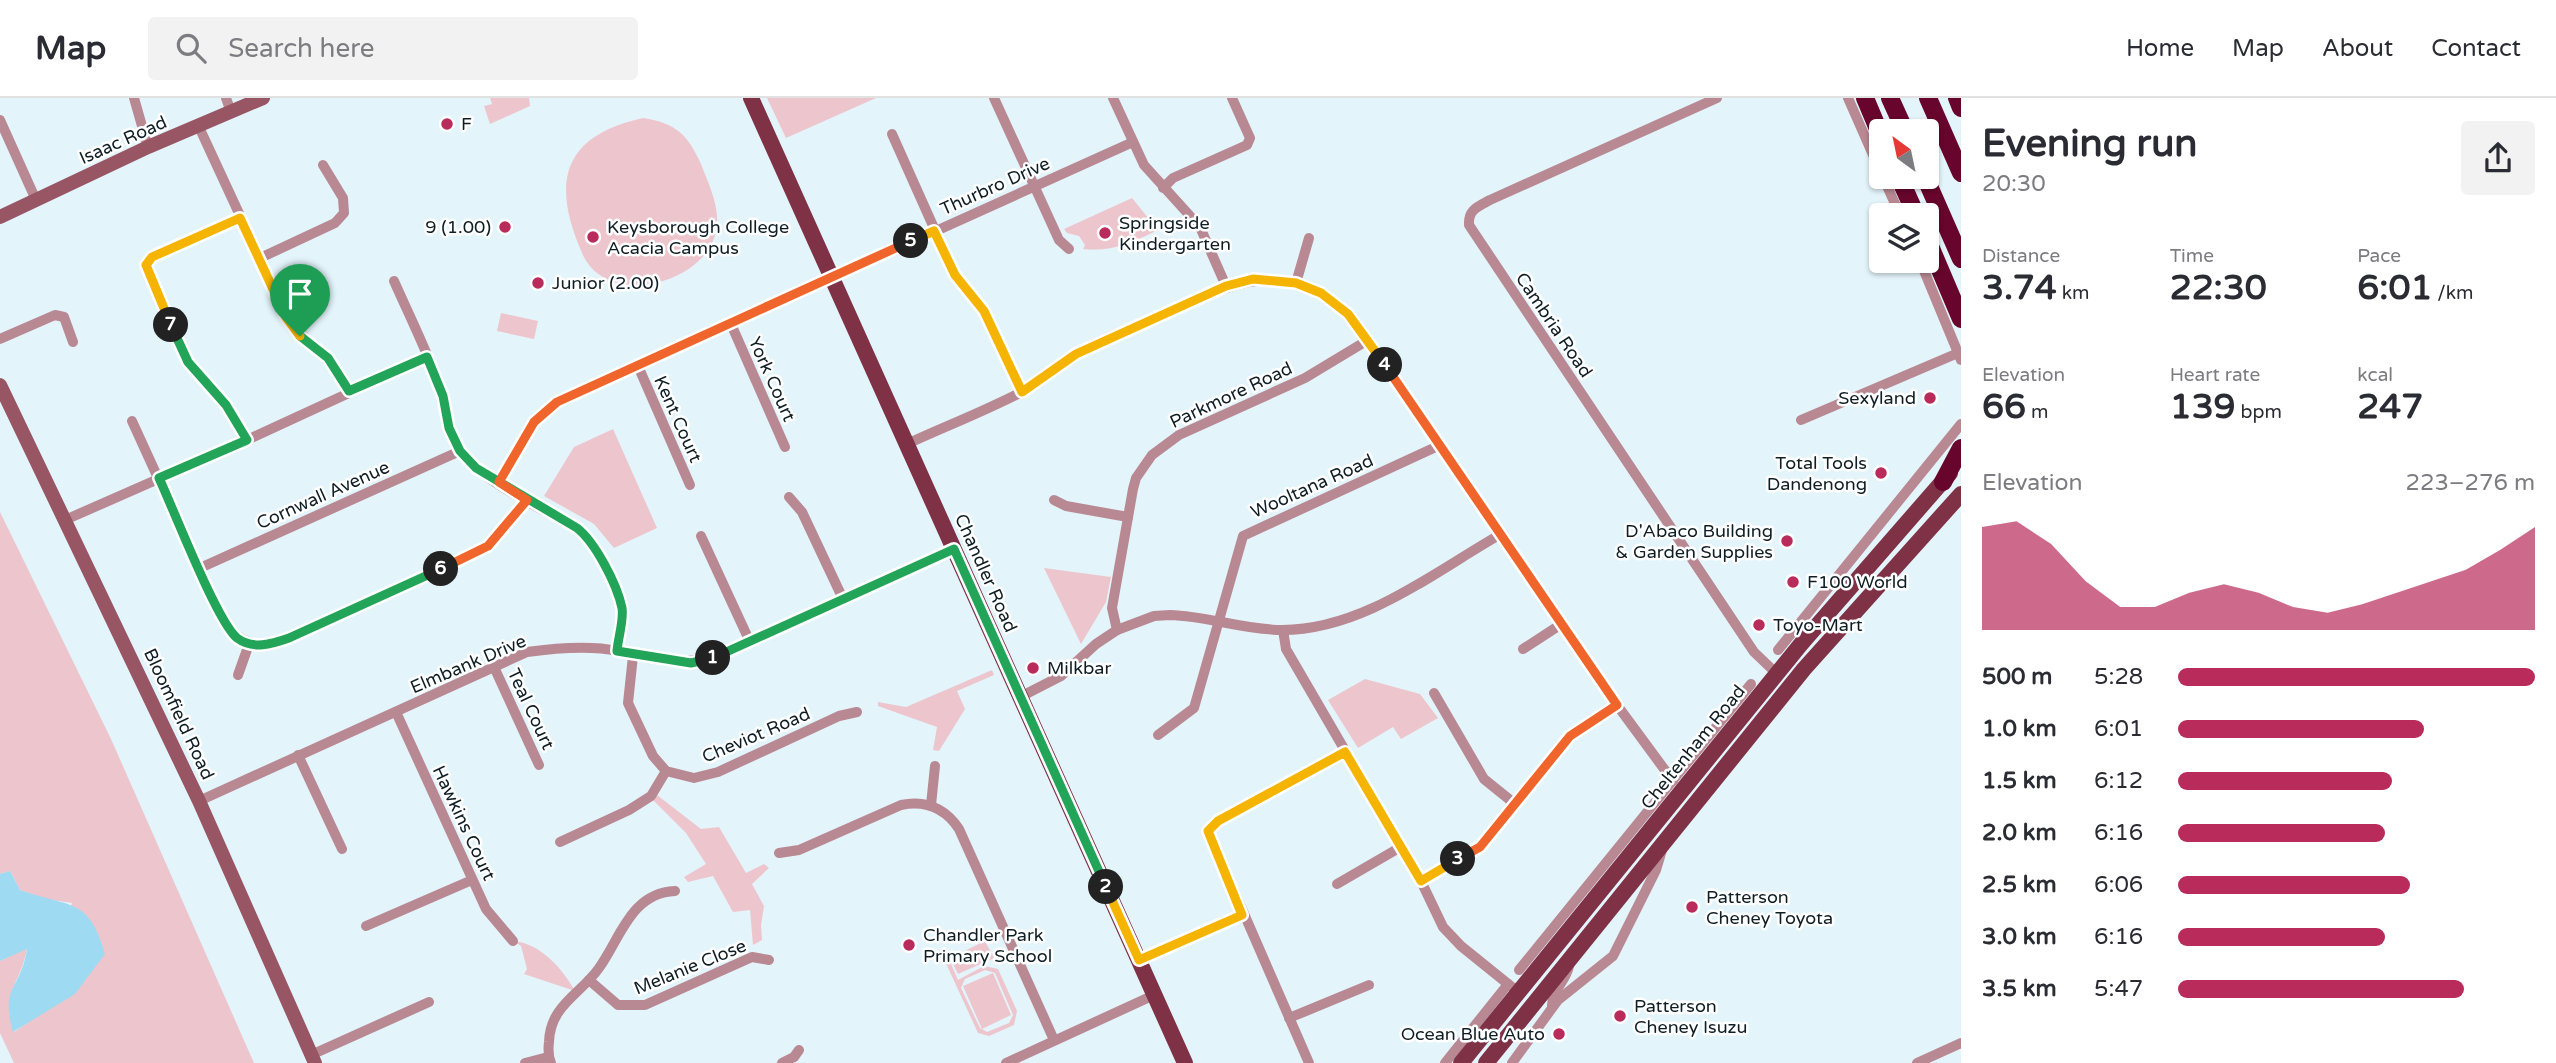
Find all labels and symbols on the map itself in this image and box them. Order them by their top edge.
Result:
street label: Isaac Road [76,111,170,169]
place label: F [461,113,472,135]
marker: F [439,116,455,132]
north arrow [1869,119,1939,189]
street label: Thurbro Drive [937,152,1053,220]
place label: Springside Kindergarten [1119,212,1231,255]
place label: 9 (1.00) [425,216,491,238]
place label: Keysborough College Acacia Campus [607,216,789,259]
marker: 9 (1.00) [497,219,513,235]
pin: 5 [894,223,928,258]
marker: Springside Kindergarten [1097,225,1113,241]
marker: Keysborough College Acacia Campus [585,229,601,245]
pin [270,264,330,336]
street label: Cambria Road [1511,268,1597,382]
place label: Junior (2.00) [552,272,659,294]
marker: Junior (2.00) [530,275,546,291]
pin: 7 [154,308,188,342]
street label: York Court [744,333,800,425]
pin: 4 [1368,348,1402,382]
street label: Parkmore Road [1166,357,1296,433]
street label: Kent Court [649,372,707,466]
place label: Sexyland [1838,387,1916,409]
marker: Sexyland [1922,390,1938,406]
street label: Wooltana Road [1247,449,1377,523]
place label: Total Tools Dandenong [1767,452,1867,495]
street label: Cornwall Avenue [253,456,393,534]
marker: Total Tools Dandenong [1873,465,1889,481]
street label: Chandler Road [950,510,1022,636]
place label: D'Abaco Building & Garden Supplies [1615,520,1773,563]
marker: D'Abaco Building & Garden Supplies [1779,533,1795,549]
pin: 6 [424,552,458,587]
place label: F100 World [1807,571,1908,593]
marker: F100 World [1785,574,1801,590]
place label: Toyo-Mart [1773,614,1863,636]
marker: Toyo-Mart [1751,617,1767,633]
street label: Elmbank Drive [407,630,529,698]
pin: 1 [696,640,730,676]
street label: Bloomfield Road [139,645,219,783]
place label: Milkbar [1047,657,1111,679]
marker: Milkbar [1025,660,1041,676]
street label: Teal Court [503,665,559,753]
street label: Cheltenham Road [1636,680,1750,814]
street label: Cheviot Road [699,702,813,768]
street label: Hawkins Court [428,762,500,884]
pin: 3 [1440,842,1476,876]
pin: 2 [1088,870,1124,904]
place label: Patterson Cheney Toyota [1706,886,1833,929]
marker: Patterson Cheney Toyota [1684,899,1700,915]
place label: Chandler Park Primary School [923,924,1052,967]
street label: Melanie Close [631,935,749,999]
marker: Chandler Park Primary School [901,937,917,953]
place label: Patterson Cheney Isuzu [1634,995,1748,1038]
marker: Patterson Cheney Isuzu [1612,1008,1628,1024]
place label: Ocean Blue Auto [1401,1023,1545,1045]
marker: Ocean Blue Auto [1551,1026,1567,1042]

